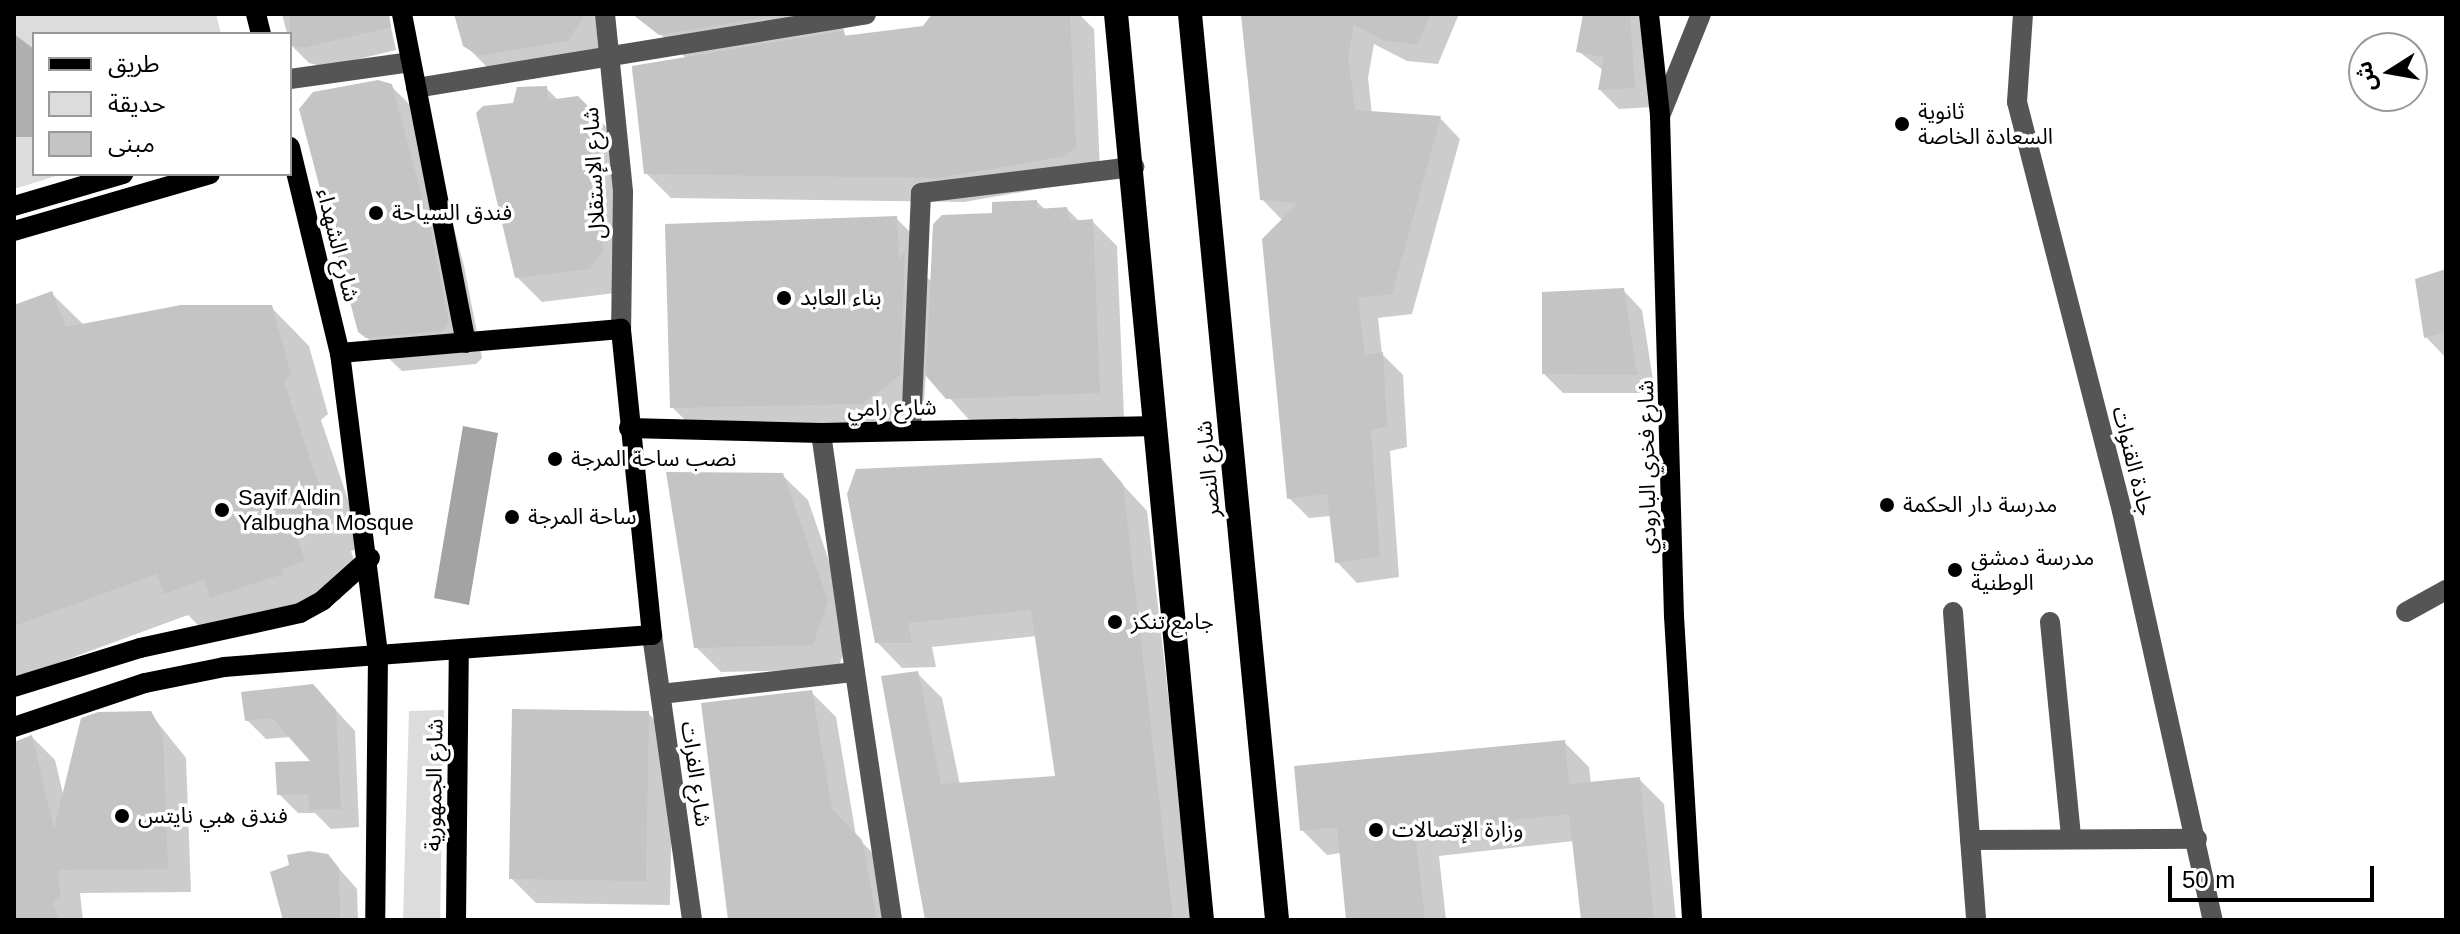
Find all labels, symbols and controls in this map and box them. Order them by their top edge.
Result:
legend [32,32,292,176]
north arrow [2348,32,2428,112]
text: طريق [108,50,160,77]
text: ش [2351,59,2381,93]
text: حديقة [108,90,166,117]
place label: ثانوية السعادة الخاصة [1918,98,2053,150]
street label: شارع الإستقلال [577,106,611,240]
marker: ثانوية السعادة الخاصة [1893,115,1911,133]
text: مبنى [108,130,155,157]
street label: شارع الشهداء [311,186,365,304]
place label: فندق السياحة [392,200,512,226]
marker: فندق السياحة [367,204,385,222]
place label: بناء العابد [800,285,881,311]
marker: بناء العابد [775,289,793,307]
street label: شارع فخري البارودي [1632,380,1662,554]
street label: شارع رامي [847,394,937,422]
street label: جادة القنوات [2107,404,2159,518]
street label: شارع النصر [1191,419,1225,519]
place label: نصب ساحة المرجة [571,446,737,472]
marker: نصب ساحة المرجة [546,450,564,468]
place label: Sayif Aldin Yalbugha Mosque [238,484,414,536]
place label: مدرسة دار الحكمة [1903,492,2057,518]
marker: مدرسة دار الحكمة [1878,496,1896,514]
marker: Sayif Aldin Yalbugha Mosque [213,501,231,519]
place label: ساحة المرجة [528,504,637,530]
marker: ساحة المرجة [503,508,521,526]
place label: مدرسة دمشق الوطنية [1971,544,2094,596]
marker: مدرسة دمشق الوطنية [1946,561,1964,579]
place label: جامع تنكز [1131,609,1214,635]
marker: جامع تنكز [1106,613,1124,631]
street label: شارع الجمهورية [420,718,448,852]
street label: شارع الفرات [676,720,716,828]
place label: فندق هبي نايتس [138,803,288,829]
marker: فندق هبي نايتس [113,807,131,825]
place label: وزارة الإتصالات [1392,817,1523,843]
marker: وزارة الإتصالات [1367,821,1385,839]
scale bar [2172,850,2378,900]
text: 50 m [2182,866,2235,893]

